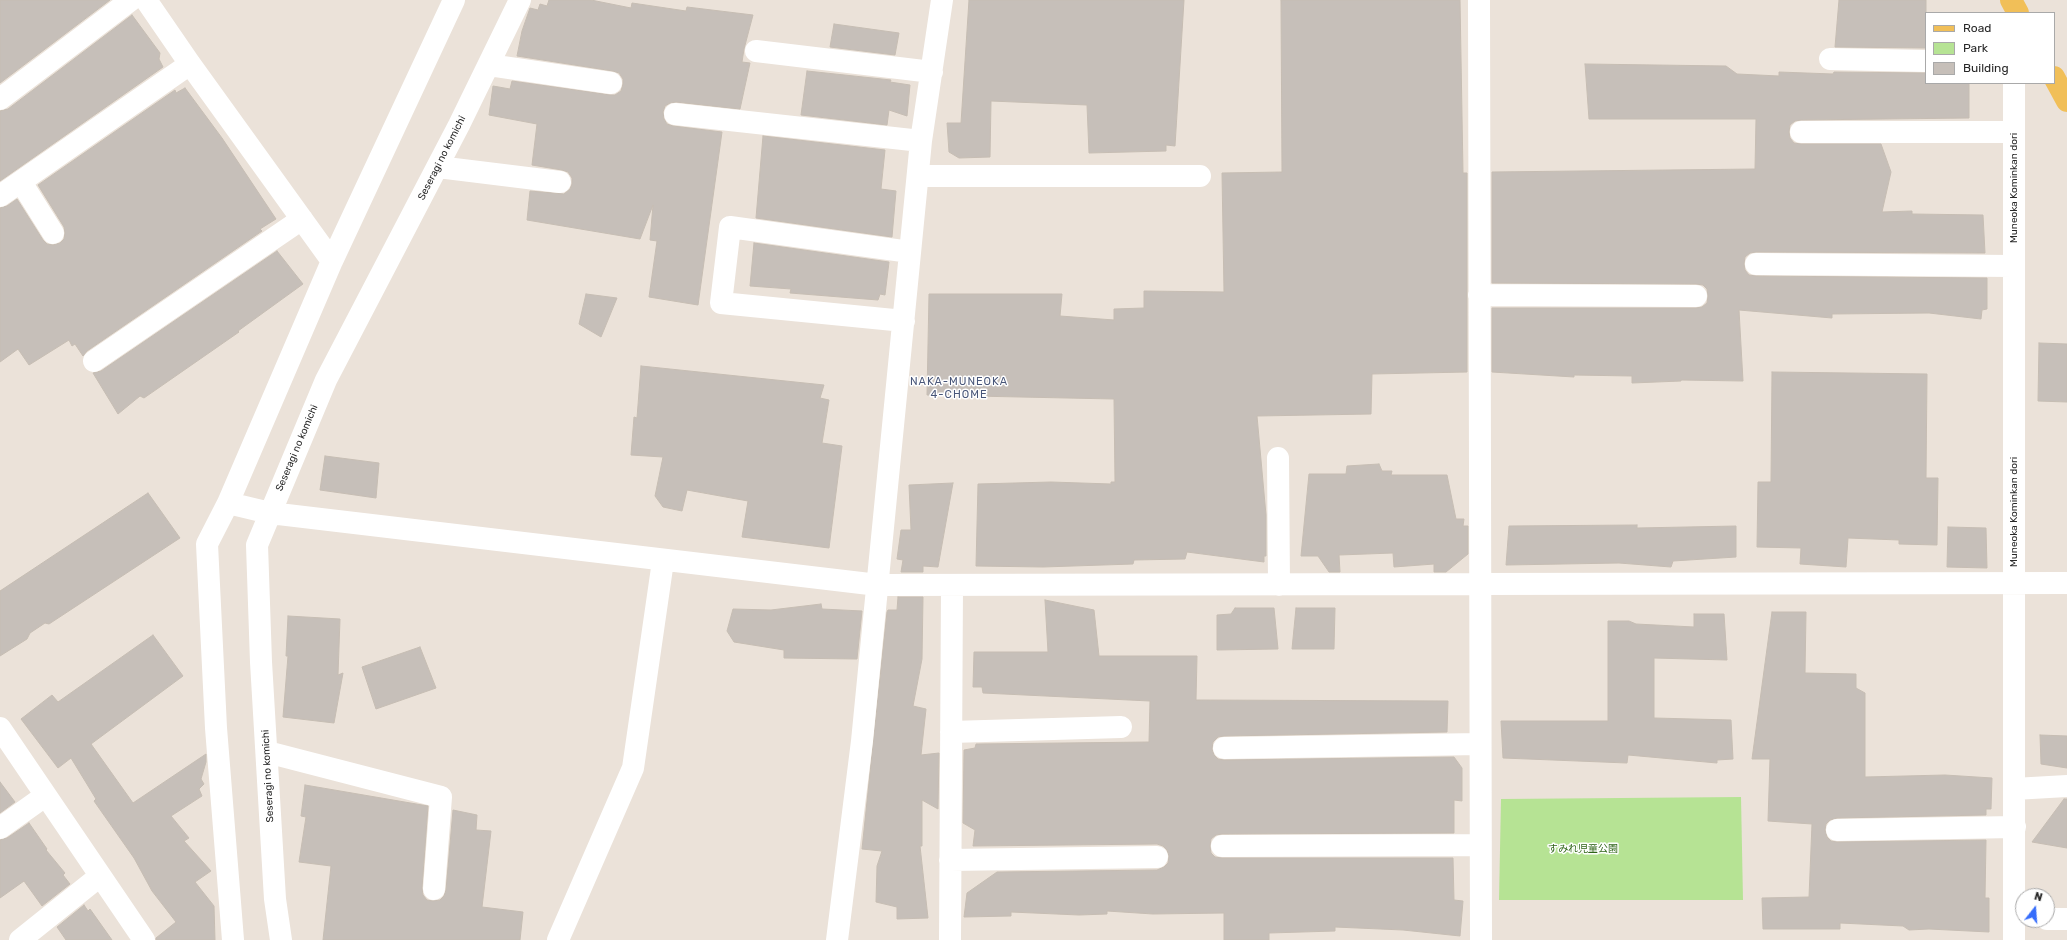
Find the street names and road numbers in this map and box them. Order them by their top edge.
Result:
street label: Seseragi no komichi [416,114,468,202]
street label: Muneoka Kominkan dori [2008,133,2020,243]
street label: Seseragi no komichi [273,403,321,493]
street label: Muneoka Kominkan dori [2008,457,2020,567]
street label: Seseragi no komichi [260,729,276,823]

